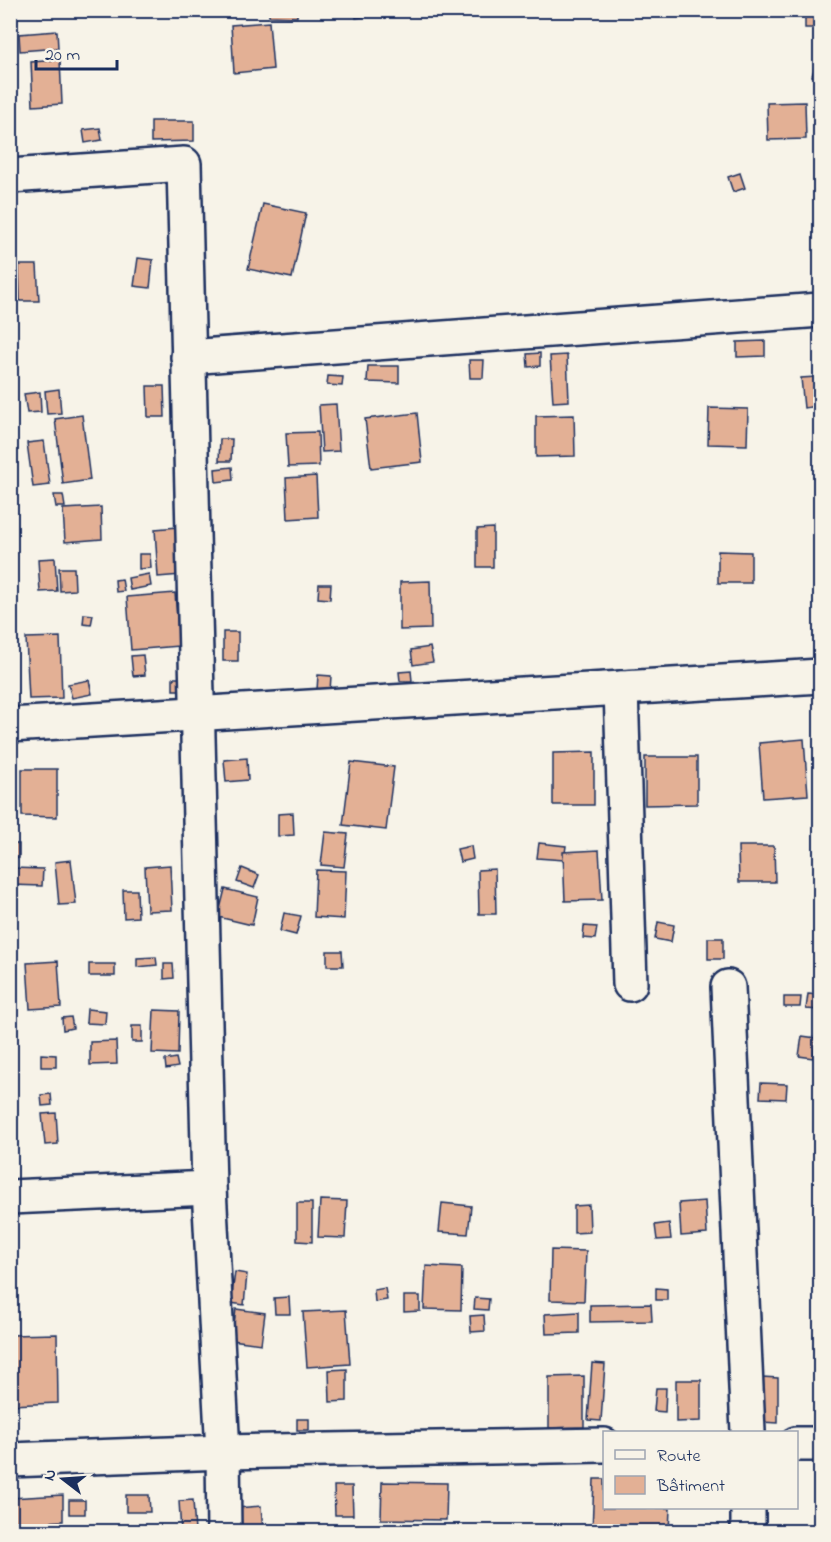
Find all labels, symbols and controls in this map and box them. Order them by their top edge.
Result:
scale bar [36,33,117,71]
text: 20 m [45,43,80,69]
legend [603,1431,798,1509]
text: Route [657,1444,702,1470]
north arrow [33,1449,93,1509]
text: N [38,1466,64,1484]
text: Bâtiment [656,1474,725,1500]

